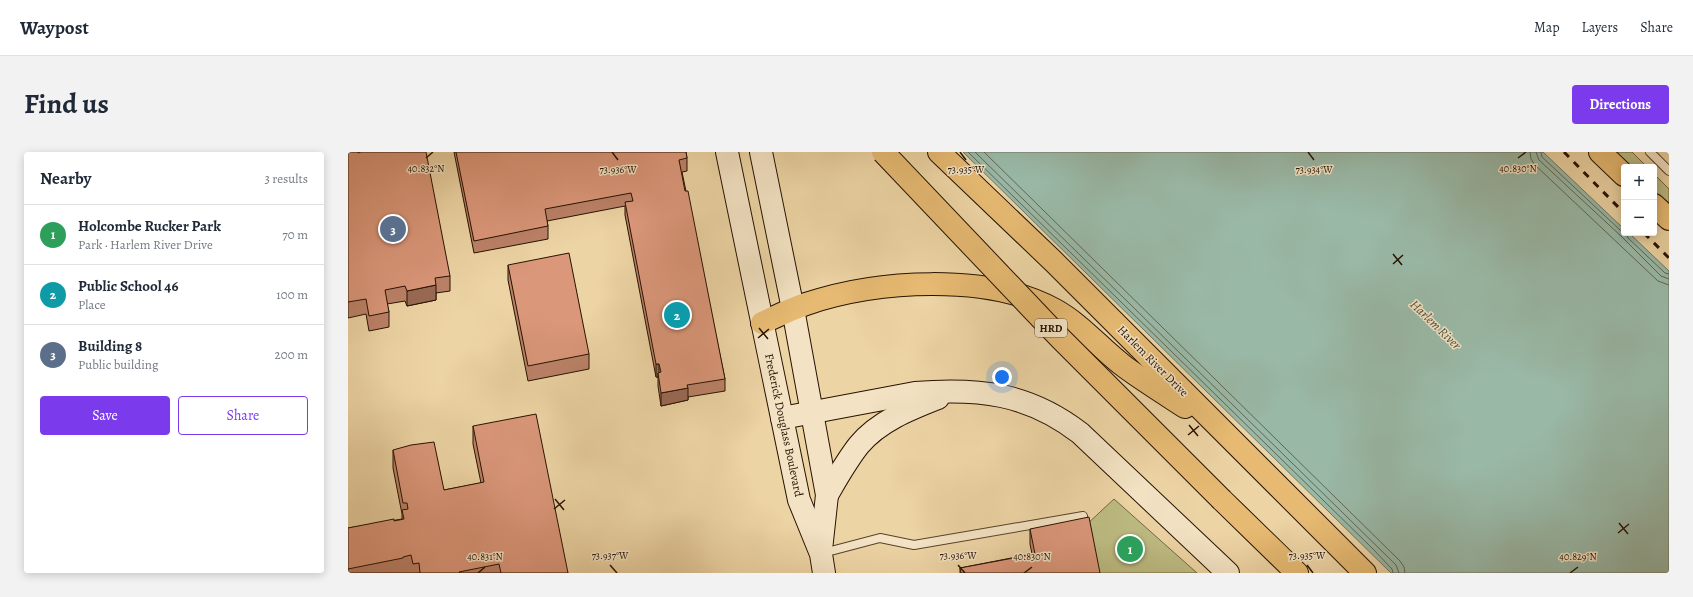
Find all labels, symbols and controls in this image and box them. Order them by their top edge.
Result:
text: Waypost [20,15,89,41]
text: Map [1534,18,1560,37]
text: Layers [1582,18,1618,37]
text: Share [1640,18,1673,37]
text: Find us [24,85,109,123]
button: Directions [1572,85,1669,124]
text: 40.832°N [408,162,444,175]
text: 40.830°N [1499,162,1537,175]
text: 73.936°W [599,163,637,176]
text: 73.935°W [948,163,985,176]
text: 73.934°W [1296,163,1333,176]
map controls [1621,164,1657,236]
button: + [1621,164,1657,200]
text: Nearby [40,167,91,190]
text: 3 results [264,170,308,187]
button: − [1621,200,1657,236]
pin: 3 [380,214,406,244]
text: Holcombe Rucker Park [78,216,221,236]
text: 1 [51,226,55,243]
text: 70 m [282,226,308,243]
text: Park · Harlem River Drive [78,236,213,253]
text: Public School 46 [78,276,178,296]
text: 2 [50,286,56,303]
text: 100 m [276,286,308,303]
text: Place [78,296,106,313]
water label: Harlem River [1406,296,1465,353]
pin: 2 [664,300,690,330]
road number: HRD [1035,319,1067,337]
street label: Harlem River Drive [1114,322,1192,400]
text: Building 8 [78,336,142,356]
text: 3 [50,346,56,363]
text: 200 m [275,346,308,363]
street label: Frederick Douglass Boulevard [761,352,807,499]
text: Public building [78,356,158,373]
your location [992,367,1012,387]
button: Save [40,396,170,435]
button: Share [178,396,308,435]
pin: 1 [1117,534,1143,564]
text: 73.937°W [592,549,629,562]
text: 73.936°W [939,549,977,562]
text: 73.935°W [1289,549,1326,562]
text: 40.831°N [467,550,503,563]
text: 40.830°N [1013,550,1051,563]
text: 40.829°N [1559,550,1597,563]

